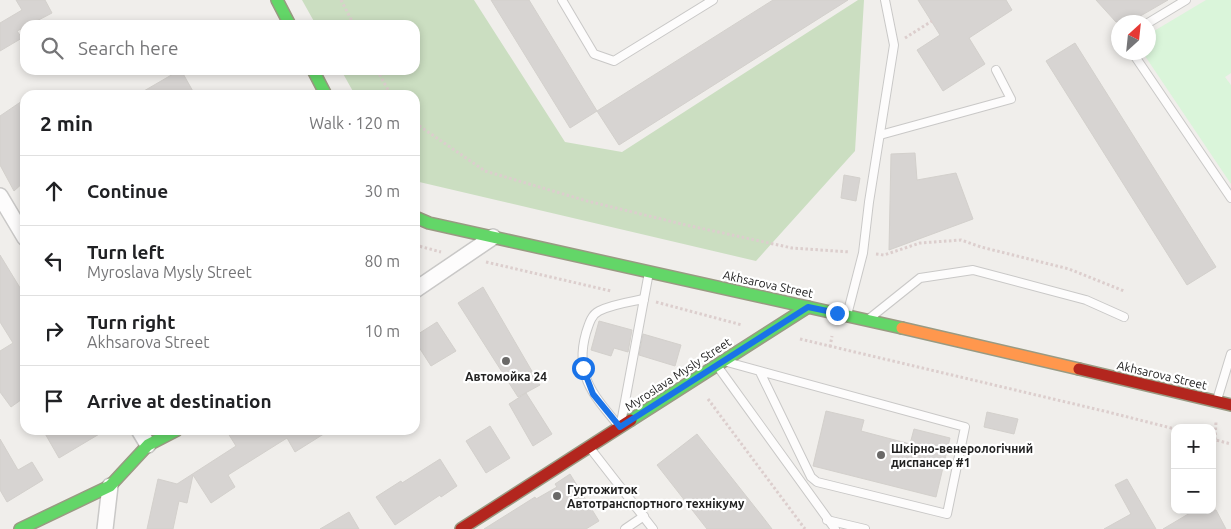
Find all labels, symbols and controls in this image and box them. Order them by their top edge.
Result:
north arrow [1111,15,1156,60]
search box [20,20,420,75]
icon: search [38,34,66,62]
text: Search here [78,37,178,59]
text: 2 min [40,111,93,135]
text: Walk · 120 m [309,114,400,132]
icon: ahead [40,177,68,205]
text: Continue [87,180,168,202]
text: 30 m [364,182,400,200]
text: Turn left [87,241,165,263]
icon: left [40,247,68,275]
text: 80 m [364,252,400,270]
text: Myroslava Mysly Street [87,263,252,281]
street label: Akhsarova Street [722,268,815,300]
route end [826,302,849,325]
text: Turn right [87,311,175,333]
icon: right [40,317,68,345]
text: 10 m [364,322,400,340]
text: Akhsarova Street [87,333,210,351]
street label: Myroslava Mysly Street [623,335,734,413]
marker: Автомойка 24 [500,355,512,367]
route start [572,357,595,380]
street label: Akhsarova Street [1116,358,1209,392]
place label: Автомойка 24 [465,370,547,383]
icon: arrive [40,387,68,415]
text: Arrive at destination [87,390,272,412]
map controls [1171,424,1216,514]
button: + [1171,424,1216,469]
place label: Шкірно-венерологічний диспансер #1 [891,442,1033,469]
marker: Шкірно-венерологічний диспансер #1 [875,449,887,461]
button: − [1171,469,1216,514]
place label: Гуртожиток Автотранспортного технікуму [567,483,745,510]
marker: Гуртожиток Автотранспортного технікуму [551,490,563,502]

